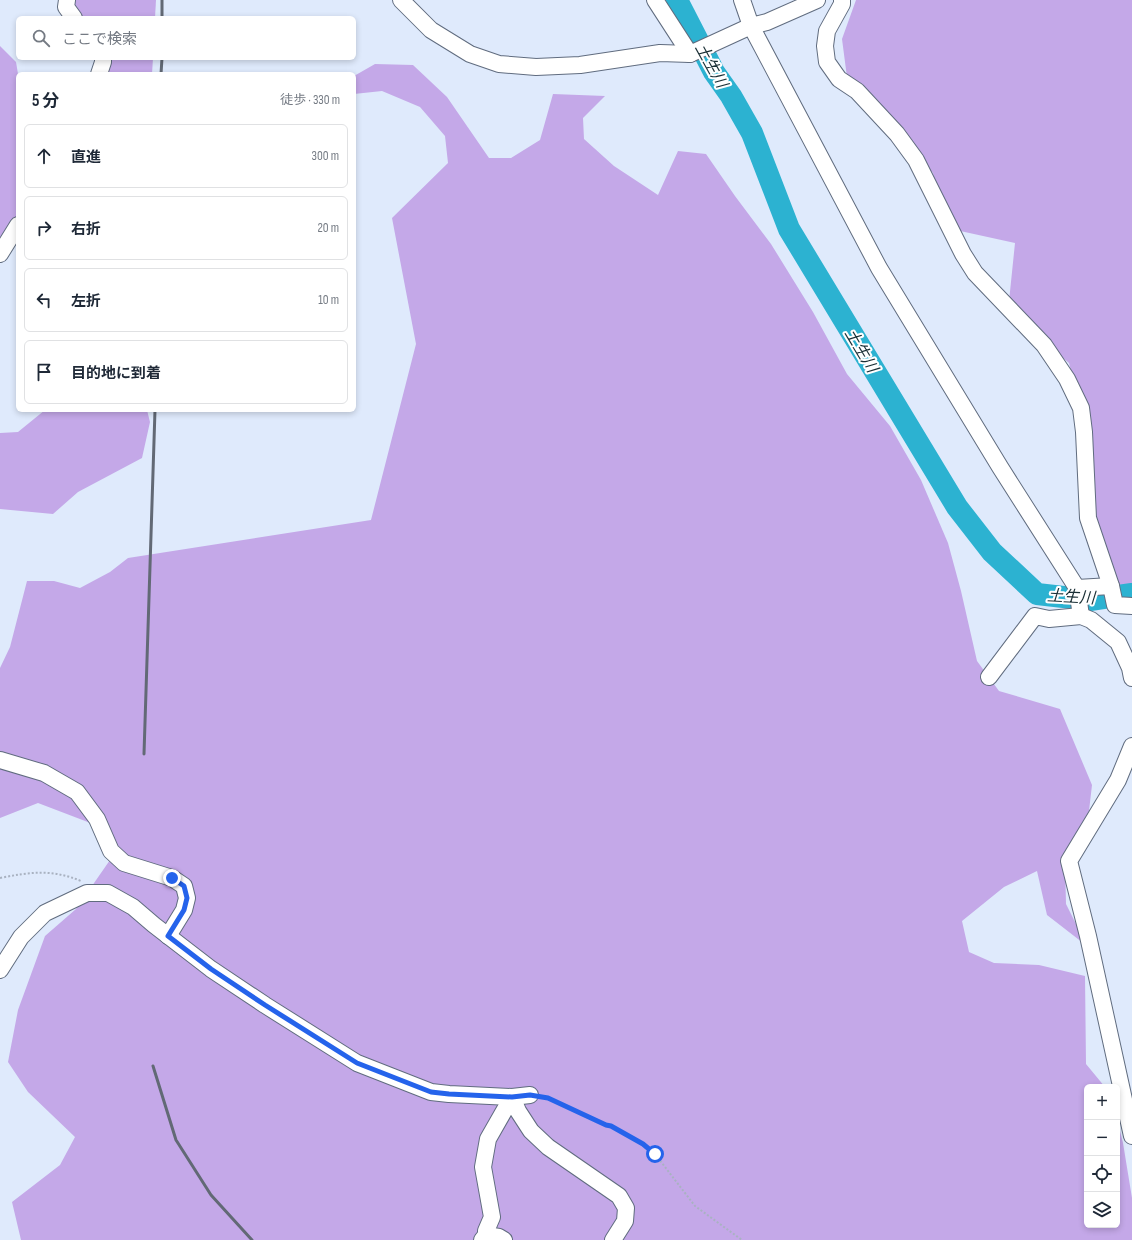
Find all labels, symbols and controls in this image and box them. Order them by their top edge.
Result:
search box [16,16,356,60]
icon: search [30,27,52,49]
text: ここで検索 [62,30,137,49]
water label: 土生川 [691,40,732,93]
text: 5 分 [32,91,59,111]
text: 徒歩 · 330 m [280,92,340,108]
icon: ahead [33,145,55,167]
text: 直進 [71,148,101,167]
text: 300 m [312,148,339,164]
icon: right [33,217,55,239]
text: 右折 [71,220,101,239]
text: 20 m [317,220,339,236]
icon: left [33,289,55,311]
text: 左折 [71,292,101,311]
text: 10 m [318,292,339,308]
water label: 土生川 [840,325,882,378]
icon: arrive [33,361,55,383]
text: 目的地に到着 [71,364,161,383]
water label: 土生川 [1046,587,1097,608]
route end [163,869,181,887]
map controls [1084,1084,1120,1228]
button: + [1084,1084,1120,1120]
button: − [1084,1120,1120,1156]
route start [646,1145,664,1163]
button: locate [1084,1156,1120,1192]
button: layers [1084,1192,1120,1228]

